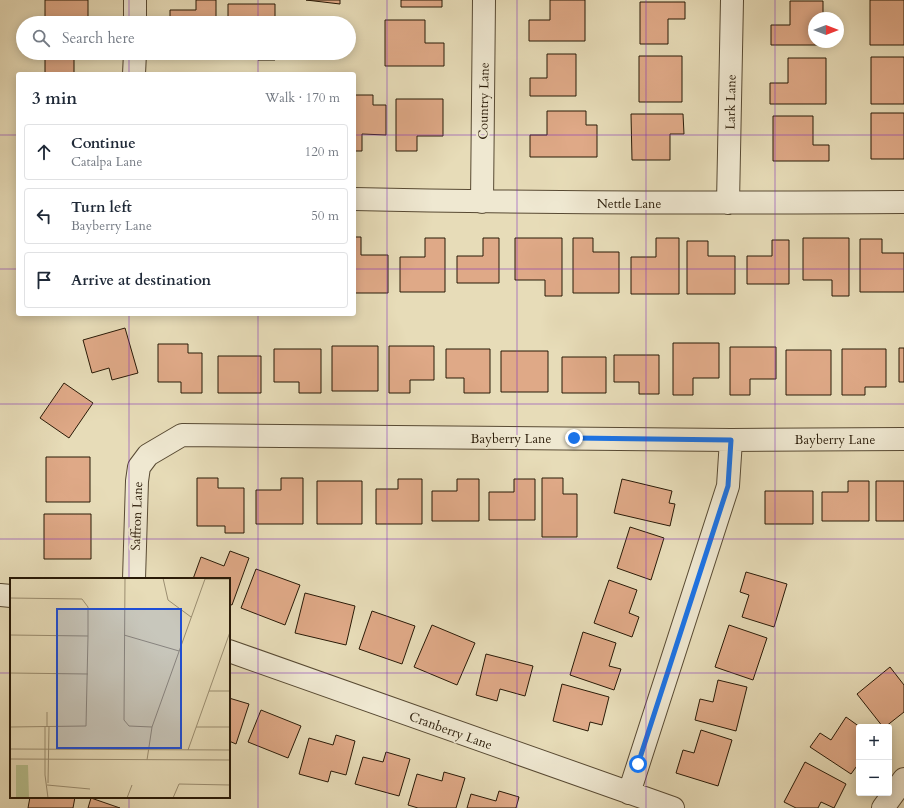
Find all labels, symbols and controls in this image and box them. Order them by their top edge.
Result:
north arrow [808,12,844,48]
search box [16,16,356,60]
icon: search [30,27,52,49]
text: Search here [62,28,135,48]
street label: Country Lane [474,62,494,140]
street label: Lark Lane [722,74,740,130]
text: 3 min [32,87,77,110]
text: Walk · 170 m [265,89,340,107]
text: Continue [71,133,136,153]
icon: ahead [33,141,55,163]
text: 120 m [305,143,339,161]
text: Catalpa Lane [71,153,142,171]
street label: Nettle Lane [597,195,661,213]
text: Turn left [71,197,132,217]
icon: left [33,205,55,227]
text: 50 m [311,207,339,225]
text: Bayberry Lane [71,217,152,235]
icon: arrive [33,269,55,291]
text: Arrive at destination [71,270,211,290]
route end [565,429,583,447]
street label: Bayberry Lane [471,430,552,448]
street label: Bayberry Lane [795,431,876,449]
street label: Saffron Lane [127,481,147,551]
inset map [10,578,230,798]
street label: Cranberry Lane [407,708,495,754]
map controls [856,724,892,796]
button: + [856,724,892,760]
route start [629,755,647,773]
button: − [856,760,892,796]

